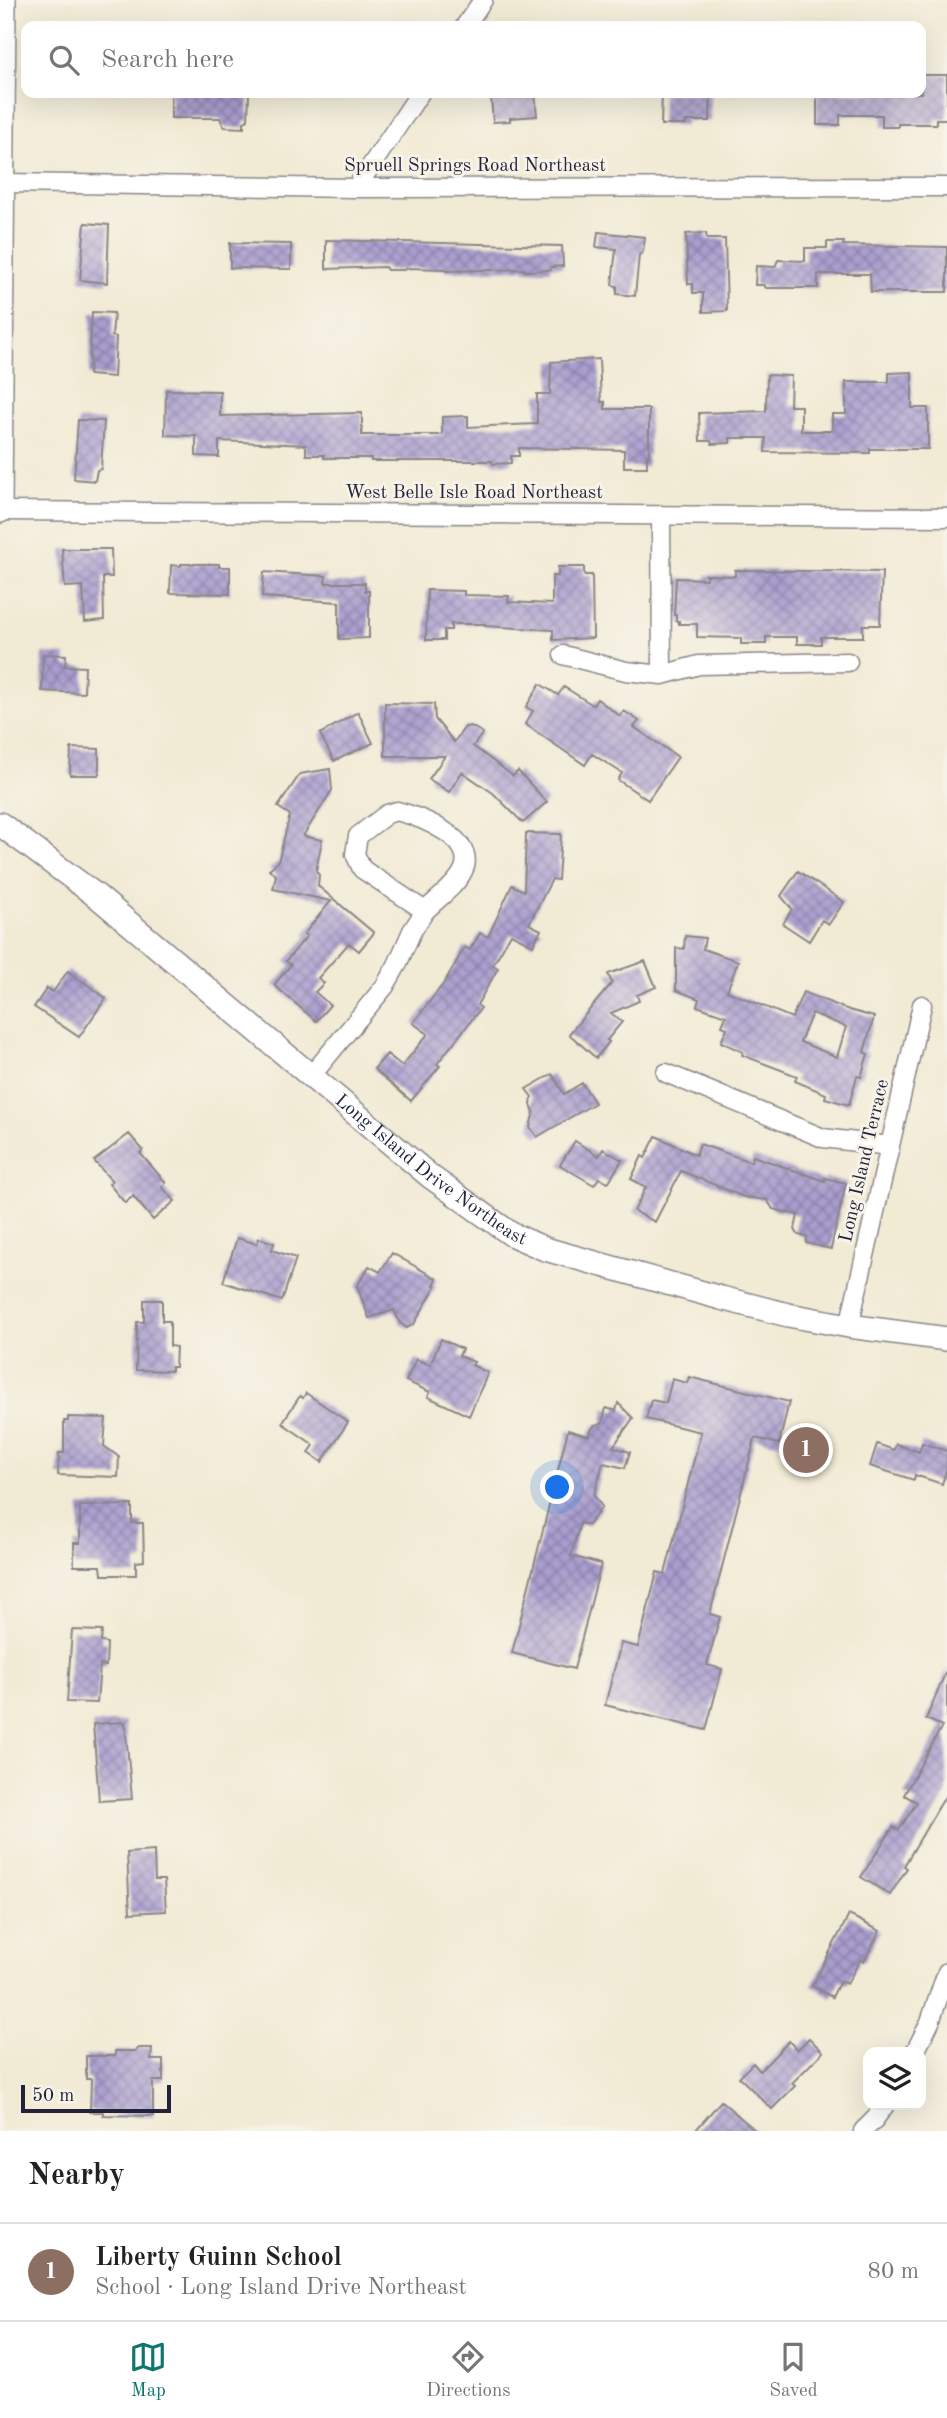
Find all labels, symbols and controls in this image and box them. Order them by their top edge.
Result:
search box [21,21,926,98]
icon: search [45,41,83,79]
text: Search here [101,47,234,73]
street label: Spruell Springs Road Northeast [344,157,606,176]
street label: West Belle Isle Road Northeast [345,484,603,503]
street label: Long Island Terrace [837,1078,893,1244]
street label: Long Island Drive Northeast [331,1091,529,1249]
pin: 1 [783,1424,829,1476]
your location [540,1470,574,1504]
map controls [863,2047,926,2110]
button: layers [863,2047,926,2110]
scale bar [21,2082,172,2114]
text: 50 m [32,2087,74,2106]
text: Nearby [28,2161,125,2191]
text: Liberty Guinn School [95,2245,342,2271]
text: 1 [44,2260,58,2283]
text: 80 m [868,2260,919,2283]
text: School · Long Island Drive Northeast [95,2276,467,2299]
tab: Map [129,2338,167,2403]
tab: Directions [426,2338,511,2403]
tab: Saved [769,2338,818,2403]

